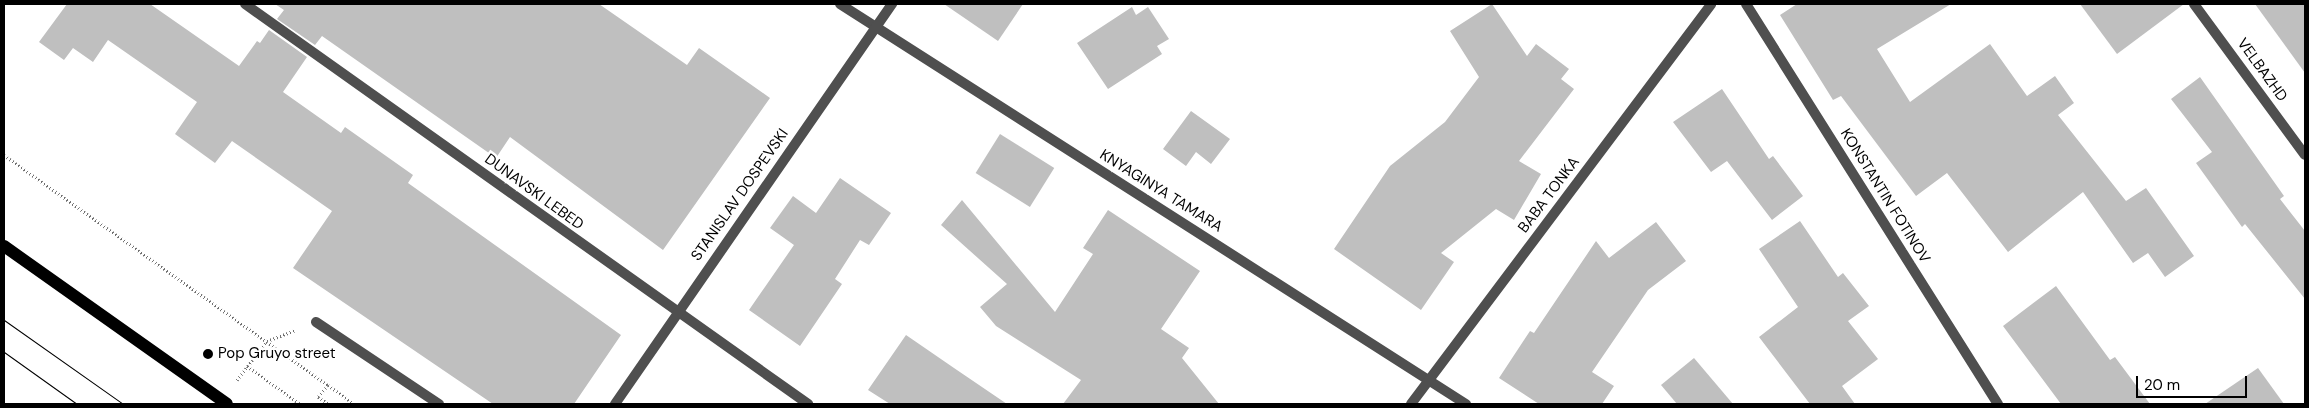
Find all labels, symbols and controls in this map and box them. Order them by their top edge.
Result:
street label: VELBAZHD [2233,35,2291,105]
street label: KONSTANTIN FOTINOV [1836,125,1934,267]
street label: STANISLAV DOSPEVSKI [688,126,792,264]
street label: KNYAGINYA TAMARA [1096,146,1226,236]
street label: DUNAVSKI LEBED [481,150,587,234]
street label: BABA TONKA [1515,154,1583,236]
place label: Pop Gruyo street [218,345,336,363]
marker: Pop Gruyo street [202,348,214,360]
scale bar [2139,366,2250,398]
text: 20 m [2144,375,2180,395]

